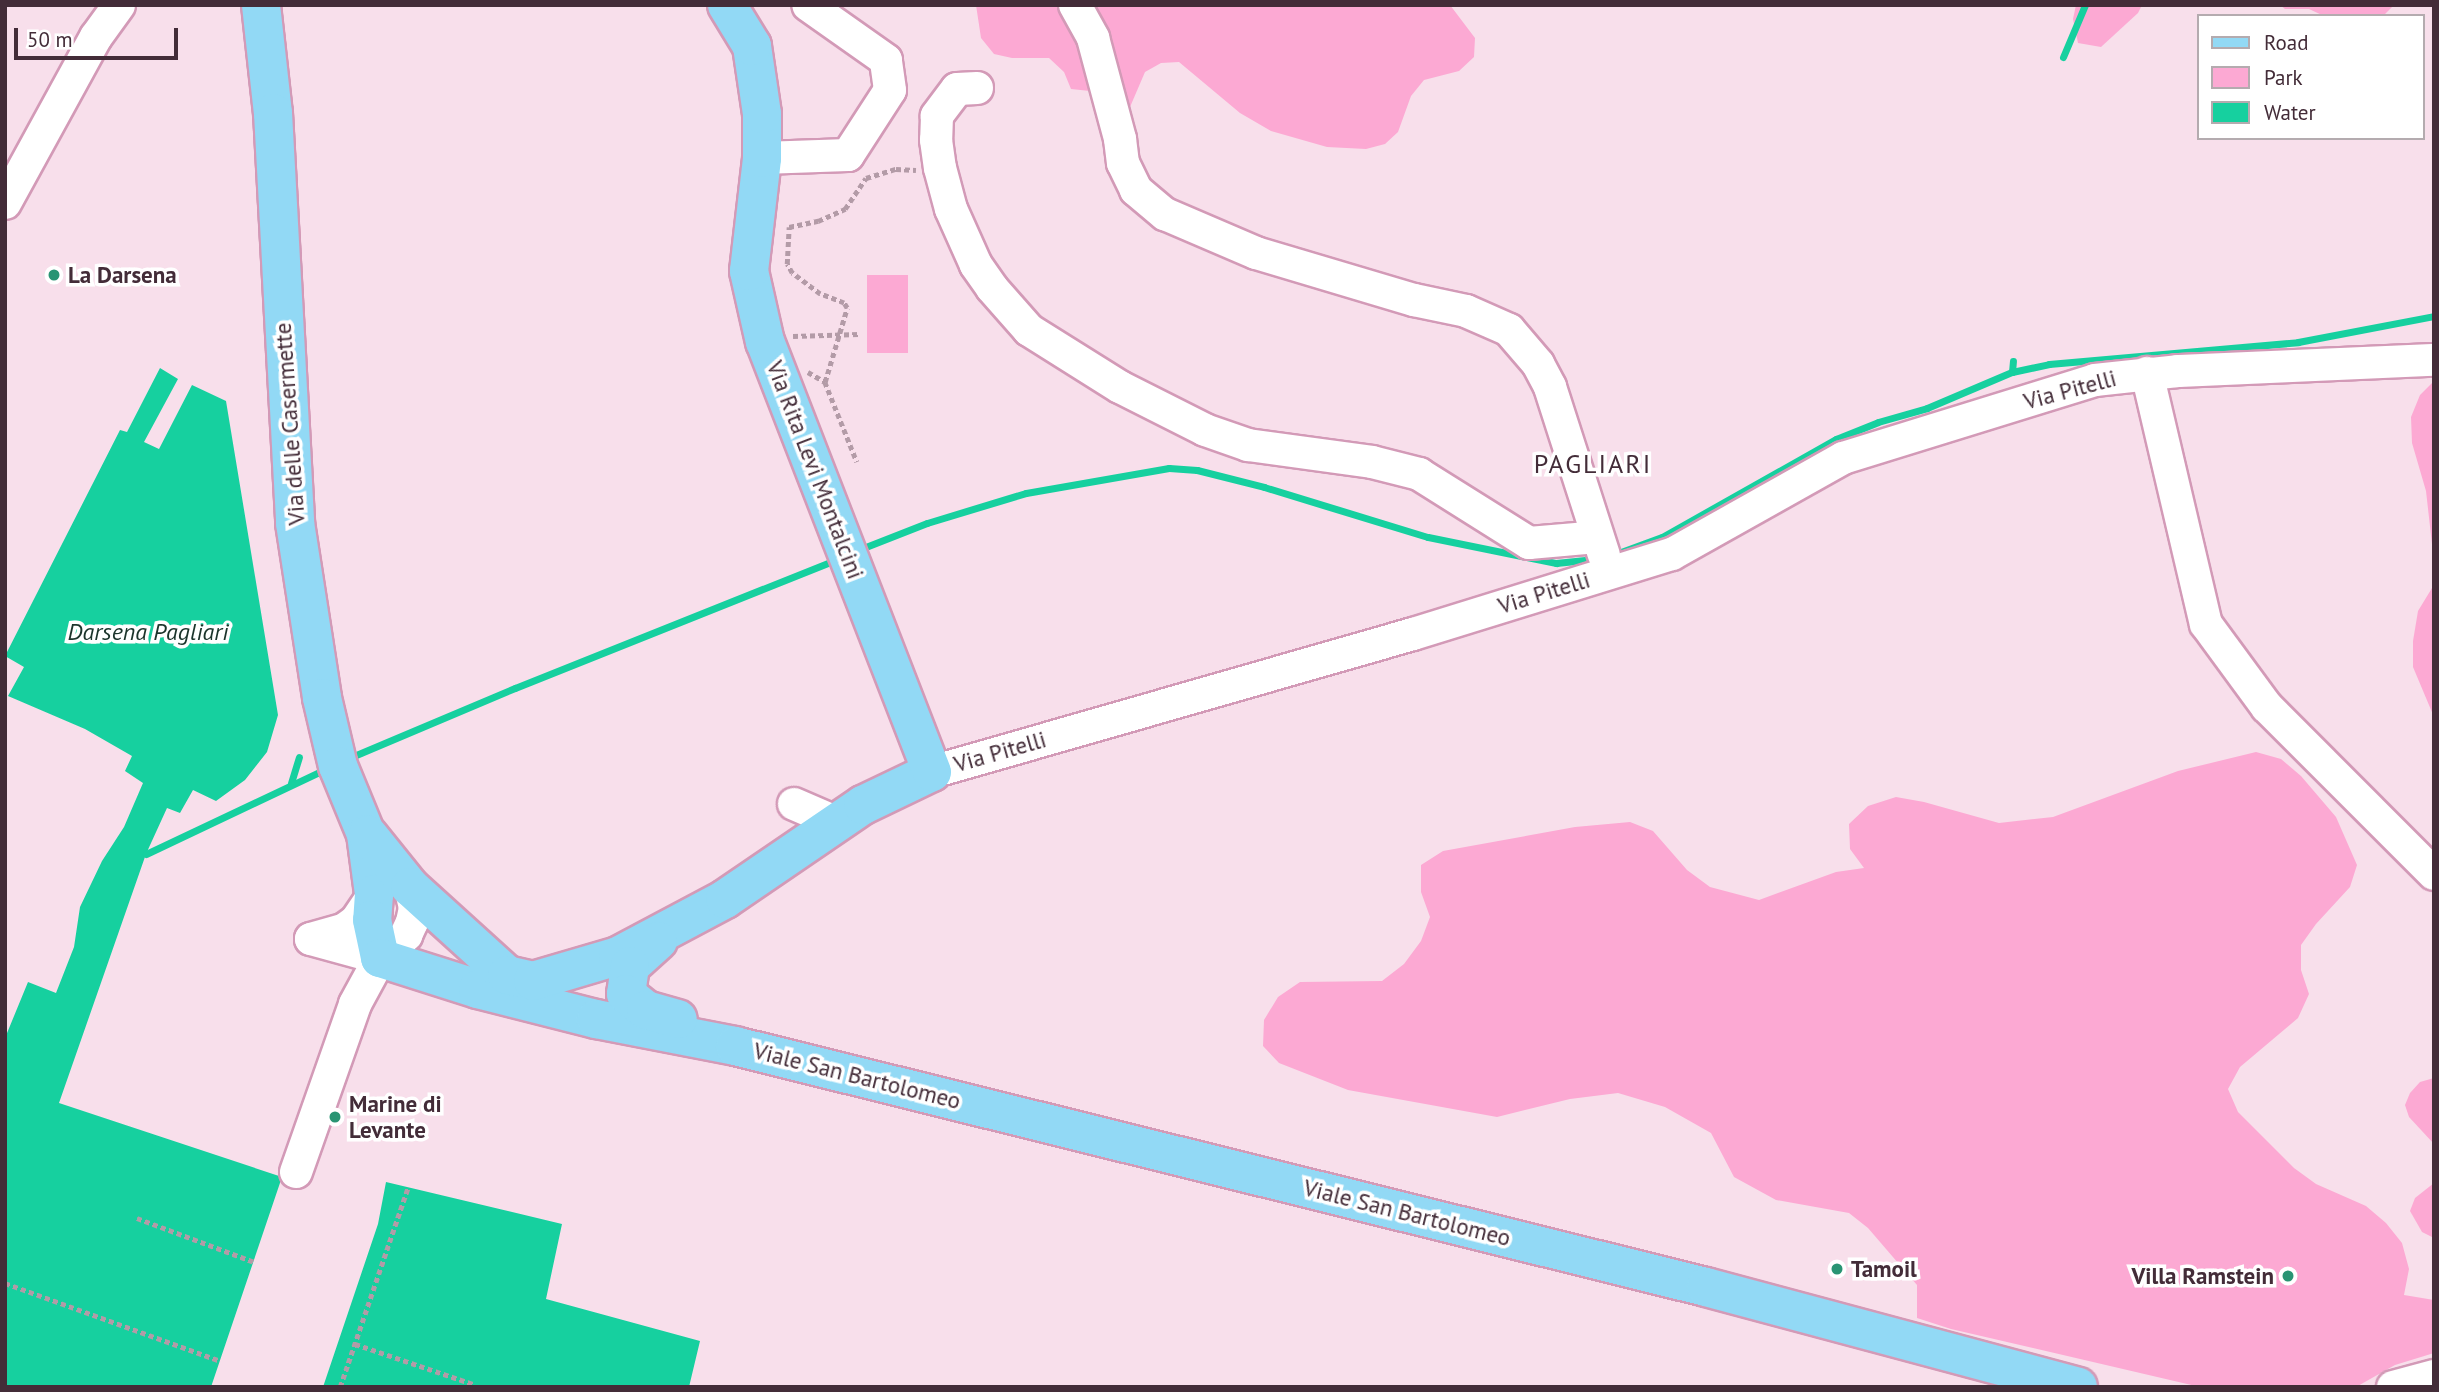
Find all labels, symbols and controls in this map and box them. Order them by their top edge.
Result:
scale bar [18,14,182,58]
legend [2198,14,2425,140]
text: 50 m [27,26,73,53]
text: Road [2264,29,2308,56]
text: Park [2264,64,2303,91]
text: Water [2264,99,2316,126]
place label: La Darsena [68,261,177,289]
marker: La Darsena [46,267,62,283]
street label: Via delle Casermette [269,322,311,526]
street label: Via Rita Levi Montalcini [761,357,869,583]
street label: Via Pitelli [2021,364,2119,416]
district label: PAGLIARI [1535,448,1651,480]
street label: Via Pitelli [1495,566,1593,620]
water label: Darsena Pagliari [68,618,228,646]
street label: Via Pitelli [951,726,1049,778]
street label: Viale San Bartolomeo [751,1037,963,1115]
place label: Marine di Levante [349,1090,442,1144]
marker: Marine di Levante [327,1109,343,1125]
street label: Viale San Bartolomeo [1301,1174,1513,1252]
place label: Tamoil [1851,1255,1917,1283]
marker: Tamoil [1829,1261,1845,1277]
place label: Villa Ramstein [2131,1262,2274,1290]
marker: Villa Ramstein [2280,1268,2296,1284]

